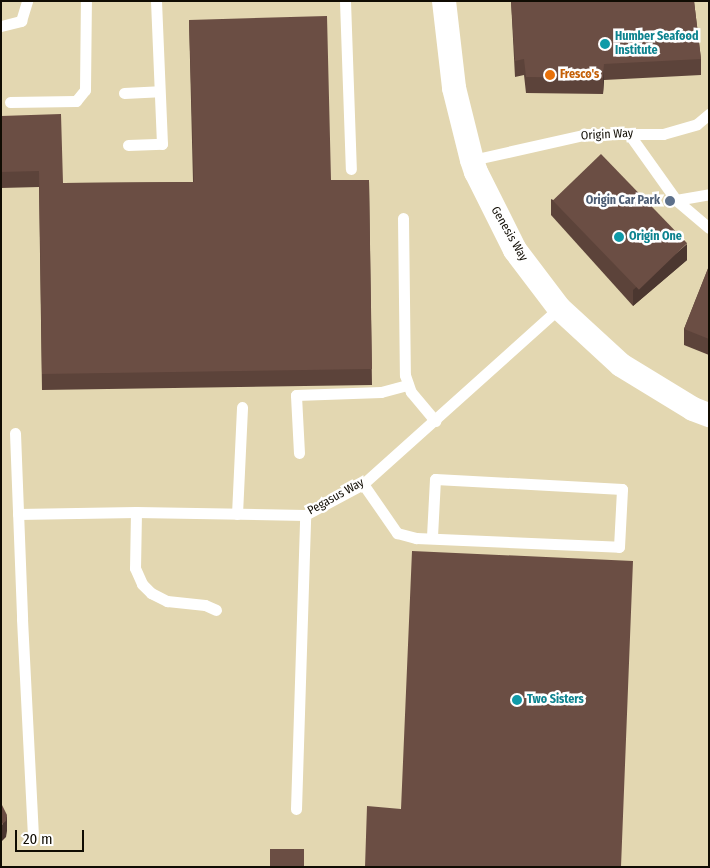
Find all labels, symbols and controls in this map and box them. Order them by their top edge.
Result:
place label: Humber Seafood Institute [615,30,698,58]
marker: Humber Seafood Institute [599,38,611,50]
place label: Fresco's [560,68,599,82]
marker: Fresco's [544,69,556,81]
street label: Origin Way [581,126,633,144]
place label: Origin Car Park [586,194,660,208]
marker: Origin Car Park [664,195,676,207]
street label: Genesis Way [488,204,530,264]
place label: Origin One [629,230,682,244]
marker: Origin One [613,231,625,243]
street label: Pegasus Way [305,476,367,518]
place label: Two Sisters [527,693,584,707]
marker: Two Sisters [511,694,523,706]
scale bar [18,820,86,852]
text: 20 m [23,830,53,848]

